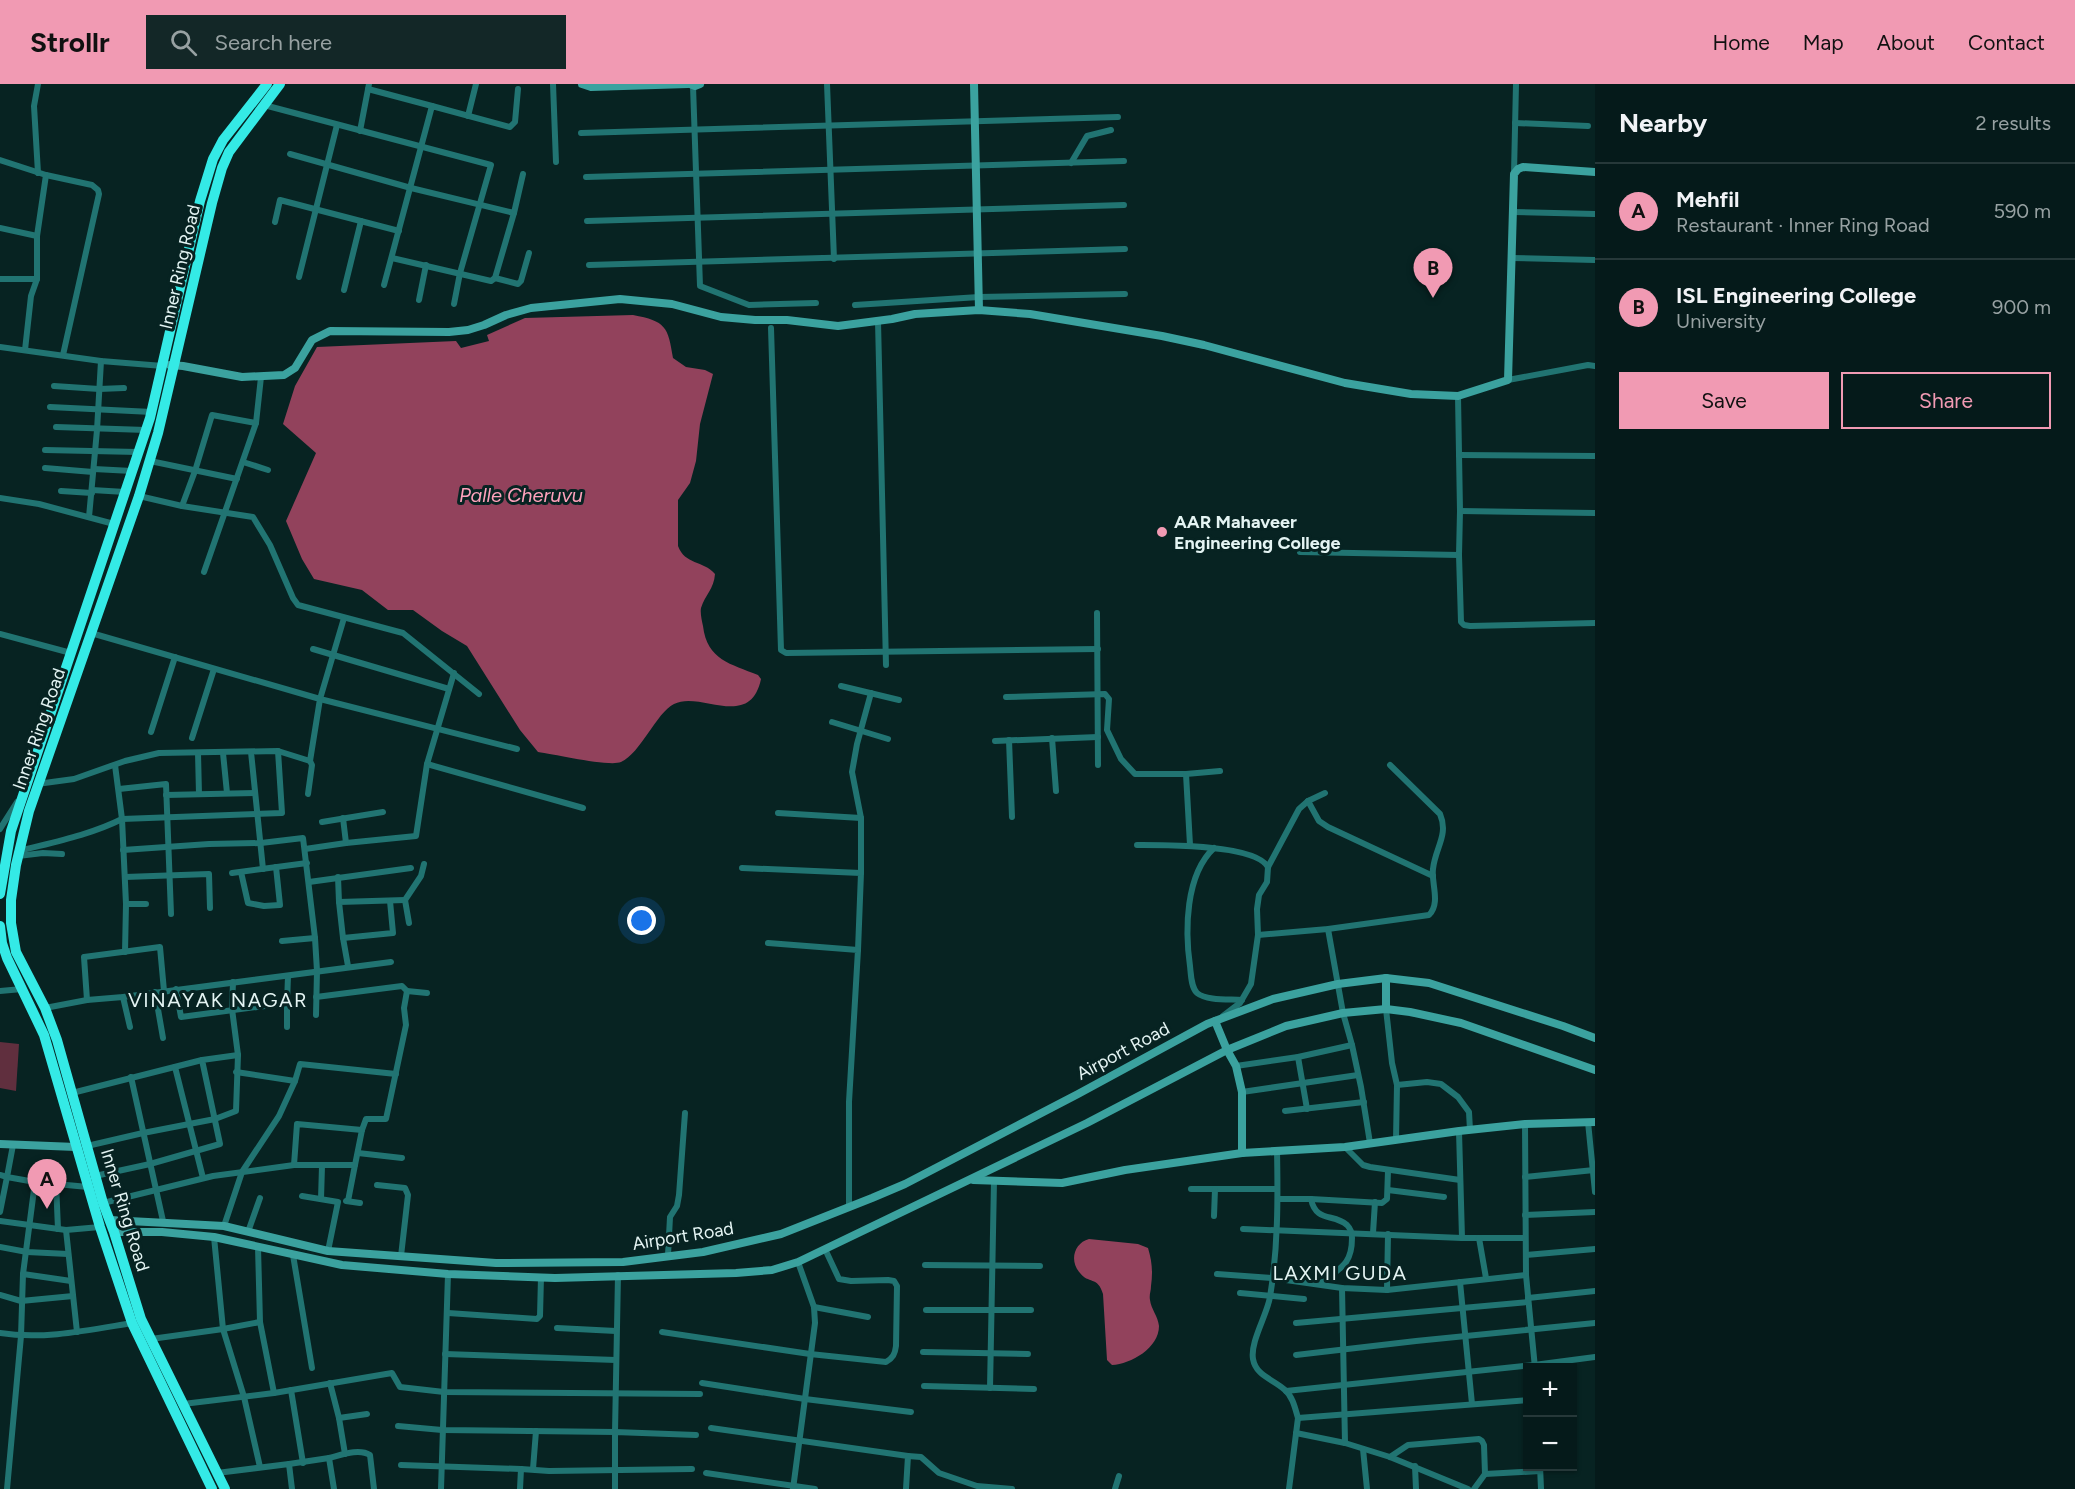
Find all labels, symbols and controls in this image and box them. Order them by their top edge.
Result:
search box [146,15,566,69]
text: Strollr [30,25,110,59]
icon: search [167,26,200,59]
text: Search here [215,29,332,56]
text: Home [1713,30,1770,55]
text: Map [1803,30,1844,55]
text: About [1877,30,1935,55]
text: Contact [1968,30,2045,55]
text: Nearby [1619,107,1707,139]
text: 2 results [1975,111,2051,135]
text: Mehfil [1676,186,1739,213]
text: A [1631,199,1646,223]
text: 590 m [1993,199,2051,223]
street label: Inner Ring Road [155,203,205,331]
text: Restaurant · Inner Ring Road [1676,213,1930,237]
pin: B [1414,248,1452,298]
text: ISL Engineering College [1676,282,1916,309]
text: B [1632,295,1645,319]
text: 900 m [1992,295,2051,319]
text: University [1676,309,1766,333]
button: Save [1619,372,1829,429]
button: Share [1841,372,2051,429]
water label: Palle Cheruvu [459,483,583,507]
place label: AAR Mahaveer Engineering College [1174,511,1341,554]
marker: AAR Mahaveer Engineering College [1155,525,1169,539]
street label: Inner Ring Road [8,665,70,793]
your location [627,906,656,935]
district label: VINAYAK NAGAR [128,988,308,1012]
street label: Airport Road [1073,1017,1173,1085]
street label: Inner Ring Road [96,1146,154,1274]
pin: A [28,1160,66,1209]
street label: Airport Road [631,1217,735,1255]
district label: LAXMI GUDA [1272,1261,1408,1285]
map controls [1523,1363,1577,1471]
button: + [1523,1363,1577,1417]
button: − [1523,1417,1577,1471]

